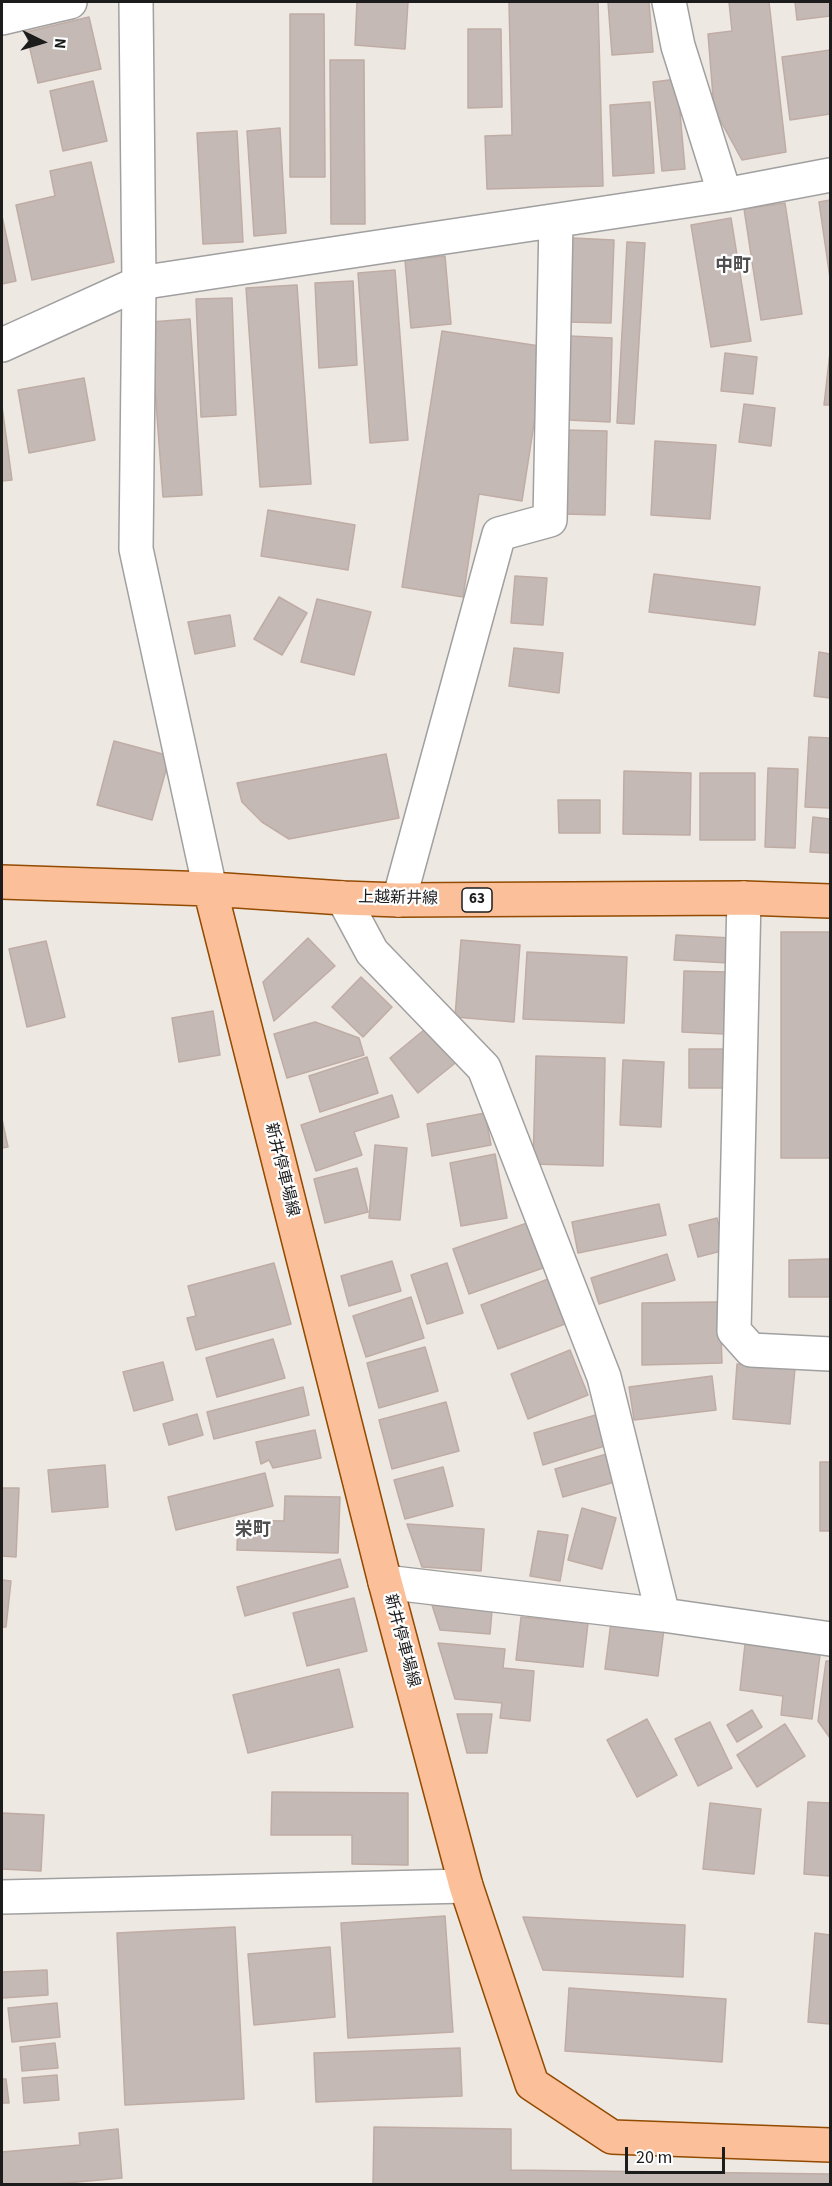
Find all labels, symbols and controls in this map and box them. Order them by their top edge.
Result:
north arrow [12,12,72,72]
text: N [49,37,71,50]
district label: 中町 [715,256,751,278]
road number: 63 [462,888,492,912]
street label: 上越新井線 [358,889,438,909]
street label: 新井停車場線 [260,1121,302,1219]
district label: 栄町 [235,1520,271,1542]
street label: 新井停車場線 [379,1592,423,1690]
scale bar [628,2135,728,2173]
text: 20 m [636,2145,672,2170]

